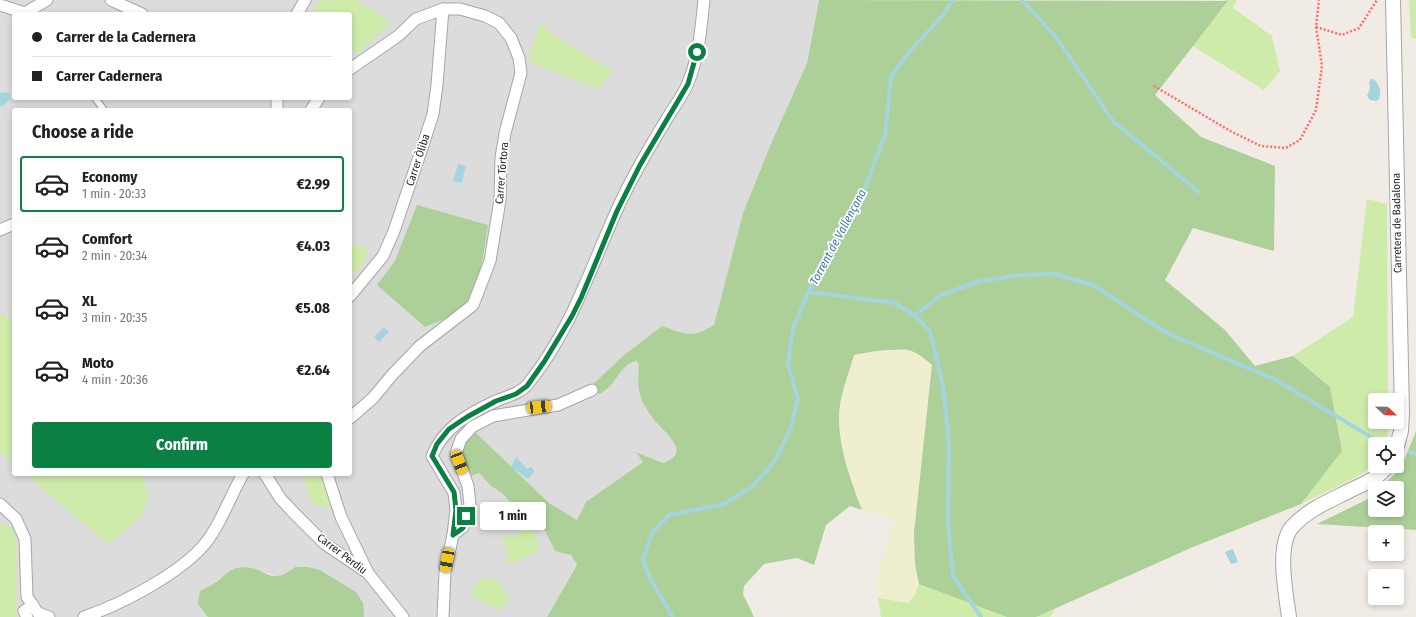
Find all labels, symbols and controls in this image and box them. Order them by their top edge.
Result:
text: Carrer de la Cadernera [56,28,196,46]
route start [688,43,706,61]
text: Carrer Cadernera [56,67,162,85]
text: Choose a ride [32,121,134,143]
street label: Carrer Òliba [403,132,432,188]
street label: Carrer Tórtora [493,141,511,205]
icon: car [34,166,70,202]
text: Economy [82,168,137,186]
street label: Carretera de Badalona [1390,173,1404,273]
text: €2.99 [297,175,330,193]
text: 1 min · 20:33 [82,186,146,201]
water label: Torrent de Vallençana [807,187,869,287]
icon: car [34,228,70,264]
text: Comfort [82,230,133,248]
text: €4.03 [296,237,330,255]
text: 2 min · 20:34 [82,248,147,263]
icon: car [34,290,70,326]
text: XL [82,292,97,310]
text: €5.08 [295,299,330,317]
text: 3 min · 20:35 [82,310,147,325]
icon: car [34,352,70,388]
text: Moto [82,354,114,372]
text: €2.64 [296,361,330,379]
text: 4 min · 20:36 [82,372,148,387]
north arrow [1368,393,1404,429]
map controls [1368,393,1404,605]
car [526,400,552,414]
button: Confirm [32,422,332,468]
button: locate [1368,437,1404,473]
car [449,449,469,475]
button: layers [1368,481,1404,517]
callout: 1 min [480,502,546,530]
route end [457,507,475,525]
text: 1 min [499,508,527,523]
button: + [1368,525,1404,561]
street label: Carrer Perdiu [315,531,369,577]
car [439,547,455,573]
button: − [1368,569,1404,605]

